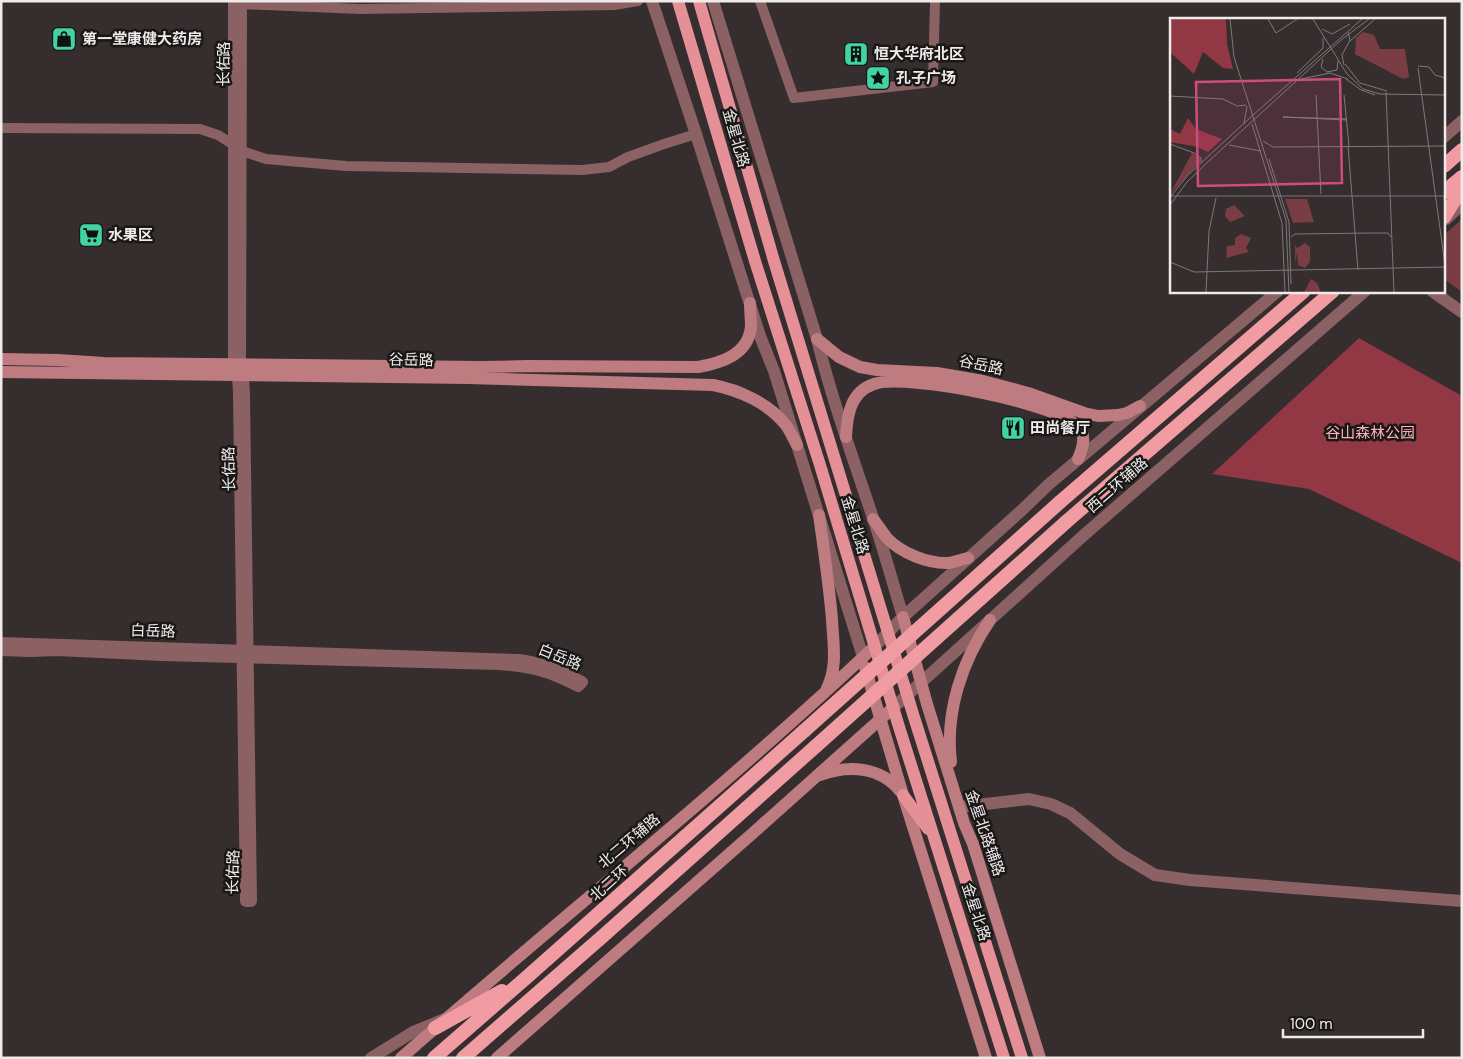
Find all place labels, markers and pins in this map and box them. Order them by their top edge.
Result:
shop icon: 第一堂康健大药房 [51,26,77,52]
place label: 第一堂康健大药房 [82,29,202,49]
building icon: 恒大华府北区 [843,41,869,67]
place label: 恒大华府北区 [874,44,964,64]
place icon: 孔子广场 [865,65,891,91]
place label: 孔子广场 [896,68,956,88]
supermarket icon: 水果区 [78,222,104,248]
place label: 水果区 [108,225,153,245]
restaurant icon: 田尚餐厅 [1000,415,1026,441]
place label: 田尚餐厅 [1030,418,1090,438]

